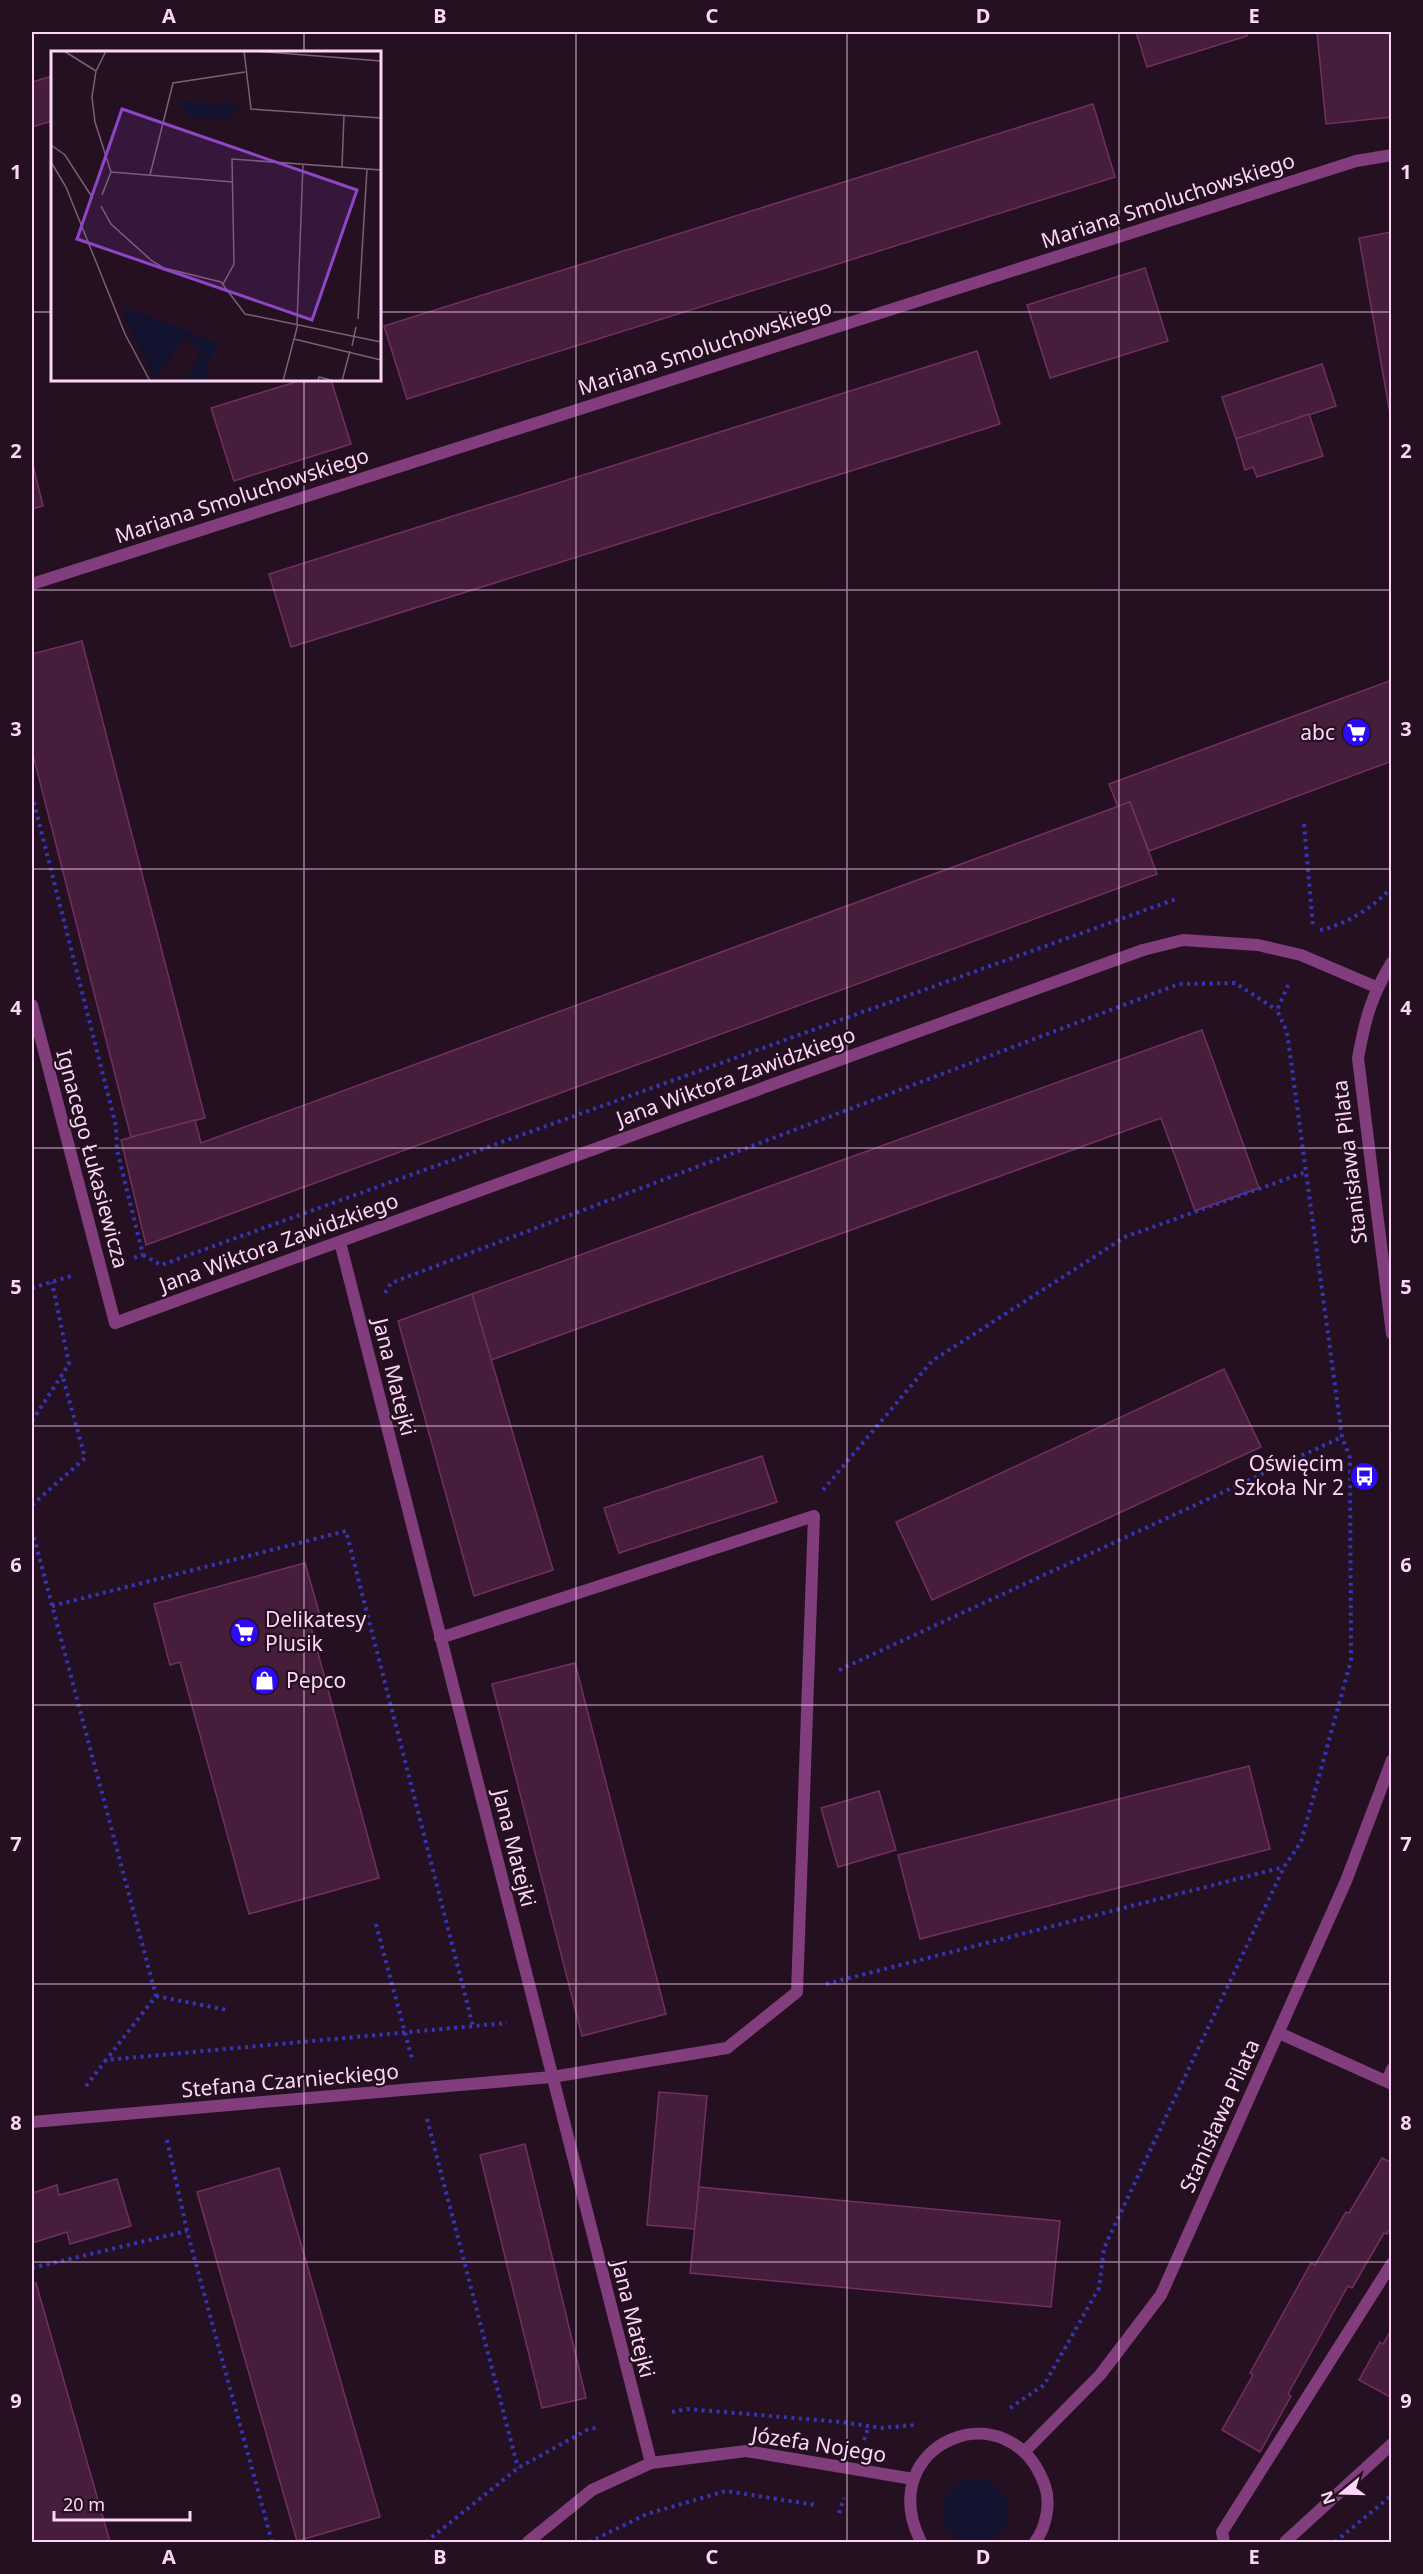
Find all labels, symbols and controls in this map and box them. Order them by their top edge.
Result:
text: A [162,2,176,29]
text: B [433,2,447,29]
text: C [706,2,719,29]
text: D [976,2,990,29]
text: E [1248,2,1260,29]
inset map [51,51,381,381]
street label: Mariana Smoluchowskiego [1037,146,1298,254]
text: 1 [10,158,22,185]
text: 1 [1400,158,1412,185]
street label: Mariana Smoluchowskiego [574,293,835,401]
text: 2 [10,437,22,464]
text: 2 [1400,437,1412,464]
street label: Mariana Smoluchowskiego [111,441,372,549]
text: 3 [10,715,22,742]
text: 3 [1400,715,1412,742]
supermarket icon: abc [1340,717,1372,749]
place label: abc [1300,718,1335,746]
text: 4 [10,994,22,1021]
text: 4 [1400,994,1412,1021]
street label: Jana Wiktora Zawidzkiego [610,1020,859,1133]
street label: Ignacego Łukasiewicza [50,1046,136,1271]
street label: Stanisława Pilata [1325,1079,1373,1246]
street label: Jana Wiktora Zawidzkiego [153,1186,402,1299]
text: 5 [10,1273,22,1300]
text: 5 [1400,1273,1412,1300]
street label: Jana Matejki [366,1313,423,1438]
place label: Oświęcim Szkoła Nr 2 [1234,1449,1344,1501]
bus stop icon: Oświęcim Szkoła Nr 2 [1349,1460,1381,1492]
text: 6 [10,1551,22,1578]
text: 6 [1400,1551,1412,1578]
place label: Delikatesy Plusik [265,1605,366,1657]
supermarket icon: Delikatesy Plusik [228,1616,260,1648]
shop icon: Pepco [249,1665,281,1697]
place label: Pepco [286,1666,346,1694]
street label: Jana Matejki [486,1784,543,1909]
text: 7 [10,1830,22,1857]
text: 7 [1400,1830,1412,1857]
street label: Stanisława Pilata [1173,2035,1265,2197]
street label: Stefana Czarnieckiego [180,2057,400,2103]
text: 8 [10,2109,22,2136]
text: 8 [1400,2109,1412,2136]
street label: Jana Matejki [605,2255,662,2380]
text: 9 [10,2387,22,2414]
text: 9 [1400,2387,1412,2414]
street label: Józefa Nojego [748,2419,888,2468]
north arrow [1312,2463,1372,2523]
scale bar [54,2484,190,2522]
text: N [1315,2488,1340,2508]
text: 20 m [63,2492,105,2516]
text: A [162,2543,176,2570]
text: B [433,2543,447,2570]
text: C [706,2543,719,2570]
text: D [976,2543,990,2570]
text: E [1248,2543,1260,2570]

